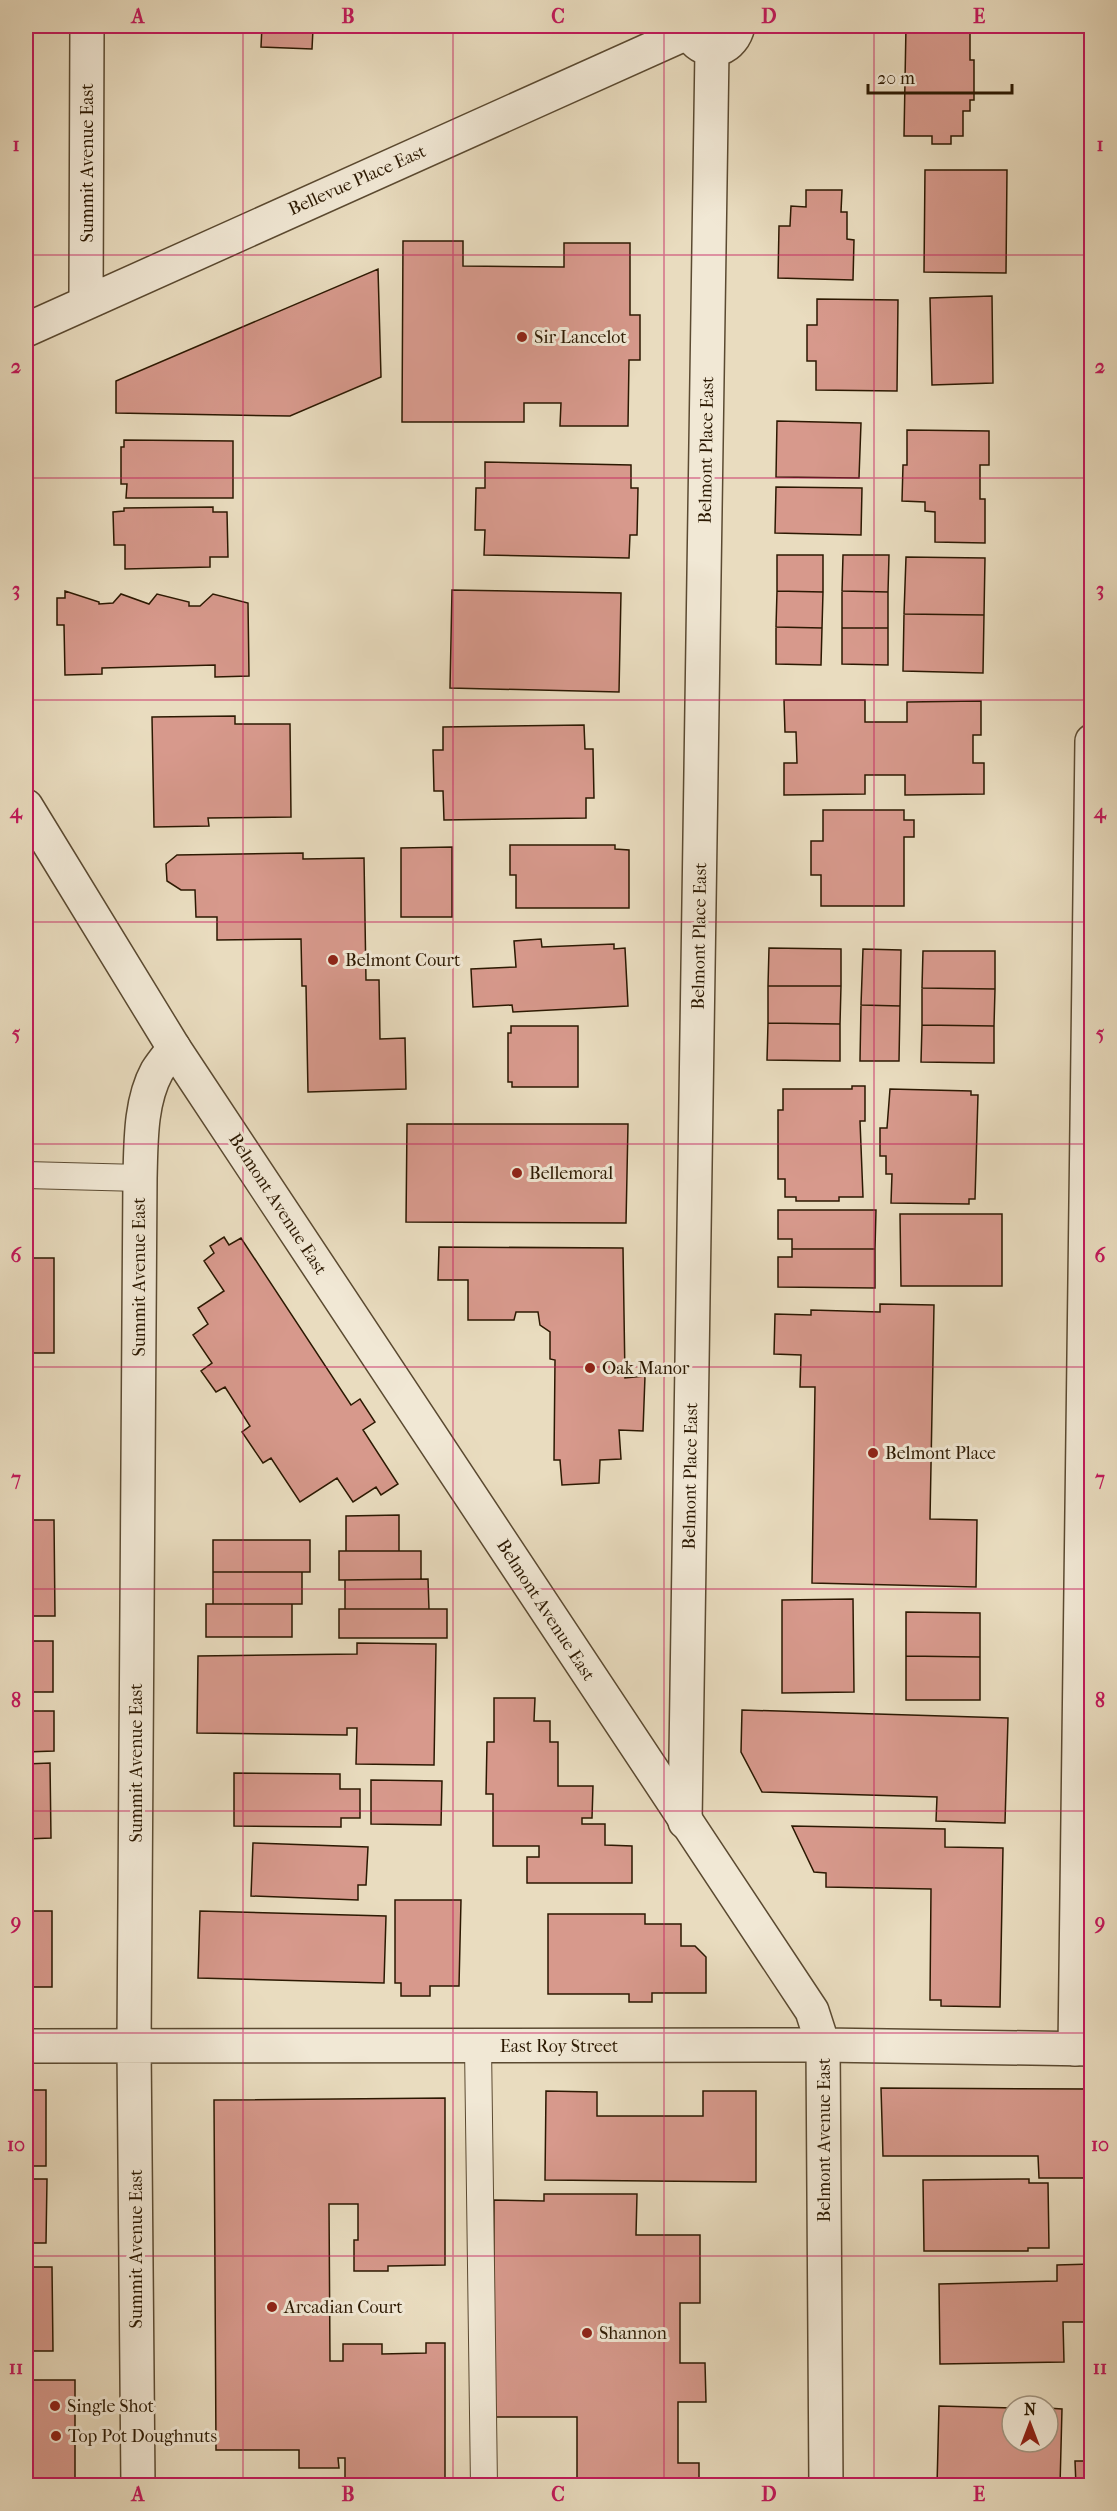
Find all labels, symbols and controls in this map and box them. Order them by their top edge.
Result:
text: A [130,5,146,28]
text: B [341,5,355,28]
text: C [551,5,565,28]
text: D [761,5,777,28]
text: E [973,5,985,28]
scale bar [868,57,1012,95]
text: 20 m [877,68,915,89]
street label: Summit Avenue East [77,83,98,243]
text: 1 [12,133,20,156]
text: 1 [1096,133,1104,156]
street label: Bellevue Place East [285,140,430,220]
place label: Sir Lancelot [534,327,627,348]
marker: Sir Lancelot [515,330,529,344]
text: 2 [11,355,21,378]
text: 2 [1095,355,1105,378]
street label: Belmont Place East [695,376,718,524]
text: 3 [12,578,20,601]
text: 3 [1096,578,1104,601]
text: 4 [9,800,23,824]
text: 4 [1093,800,1107,824]
street label: Belmont Place East [688,862,711,1010]
place label: Belmont Court [345,950,461,971]
marker: Belmont Court [326,953,340,967]
text: 5 [12,1022,21,1045]
text: 5 [1096,1022,1105,1045]
street label: Belmont Avenue East [224,1130,331,1279]
place label: Bellemoral [529,1163,613,1184]
marker: Bellemoral [510,1166,524,1180]
street label: Summit Avenue East [129,1197,150,1357]
text: 6 [11,1244,23,1267]
text: 6 [1095,1244,1107,1267]
place label: Oak Manor [602,1358,690,1379]
marker: Oak Manor [583,1361,597,1375]
street label: Belmont Place East [679,1402,702,1550]
place label: Belmont Place [885,1443,996,1464]
marker: Belmont Place [866,1446,880,1460]
text: 7 [10,1467,21,1490]
text: 7 [1094,1467,1105,1490]
street label: Belmont Avenue East [492,1536,599,1685]
street label: Summit Avenue East [126,1683,147,1843]
text: 8 [11,1689,21,1712]
text: 8 [1095,1689,1105,1712]
text: 9 [10,1911,21,1934]
text: 9 [1094,1911,1105,1934]
street label: East Roy Street [500,2036,619,2057]
street label: Belmont Avenue East [814,2057,835,2222]
text: 10 [7,2133,25,2156]
text: 10 [1091,2133,1109,2156]
street label: Summit Avenue East [126,2169,147,2329]
place label: Arcadian Court [283,2297,403,2318]
marker: Arcadian Court [265,2300,279,2314]
place label: Shannon [599,2323,668,2344]
marker: Shannon [580,2326,594,2340]
text: 11 [9,2356,23,2379]
text: 11 [1093,2356,1107,2379]
north arrow [1000,2394,1060,2454]
place label: Single Shot [67,2396,155,2417]
marker: Single Shot [48,2399,62,2413]
text: N [1024,2400,1037,2419]
place label: Top Pot Doughnuts [68,2426,217,2447]
marker: Top Pot Doughnuts [49,2429,63,2443]
text: A [130,2483,146,2506]
text: B [341,2483,355,2506]
text: C [551,2483,565,2506]
text: D [761,2483,777,2506]
text: E [973,2483,985,2506]

